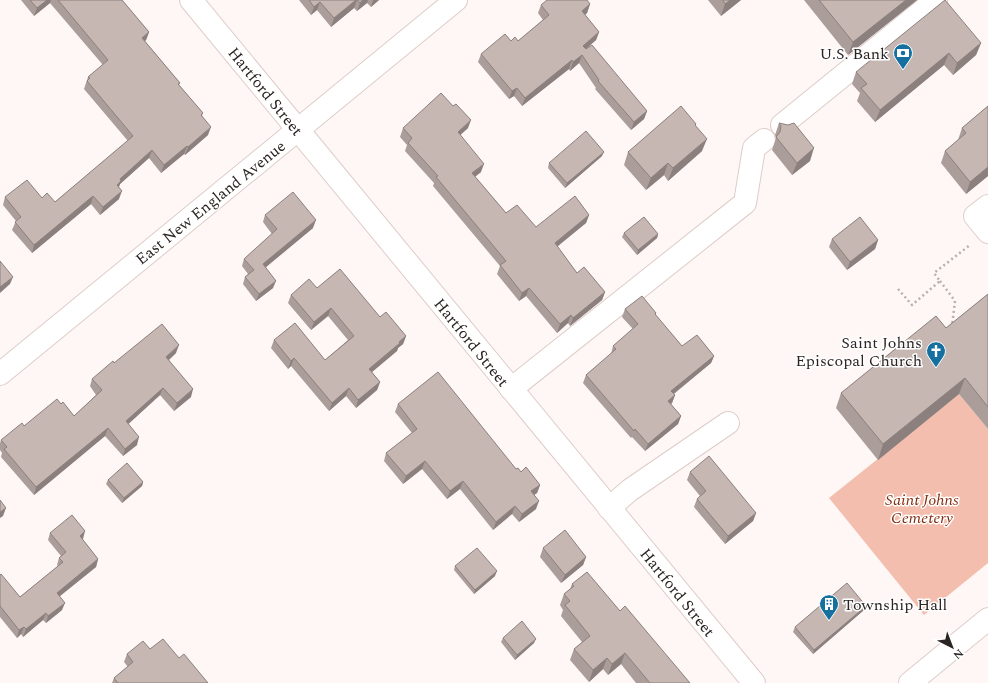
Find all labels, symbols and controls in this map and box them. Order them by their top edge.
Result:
street label: Hartford Street [222,42,309,141]
place label: U.S. Bank [820,42,889,66]
bank icon: U.S. Bank [892,42,914,70]
street label: East New England Avenue [130,135,291,271]
street label: Hartford Street [428,293,515,392]
place label: Saint Johns Episcopal Church [795,331,922,373]
church icon: Saint Johns Episcopal Church [925,340,947,368]
park label: Saint Johns Cemetery [885,488,959,530]
street label: Hartford Street [634,543,721,642]
building icon: Township Hall [818,593,840,621]
place label: Township Hall [843,593,947,617]
north arrow [932,627,972,667]
text: N [949,645,967,663]

